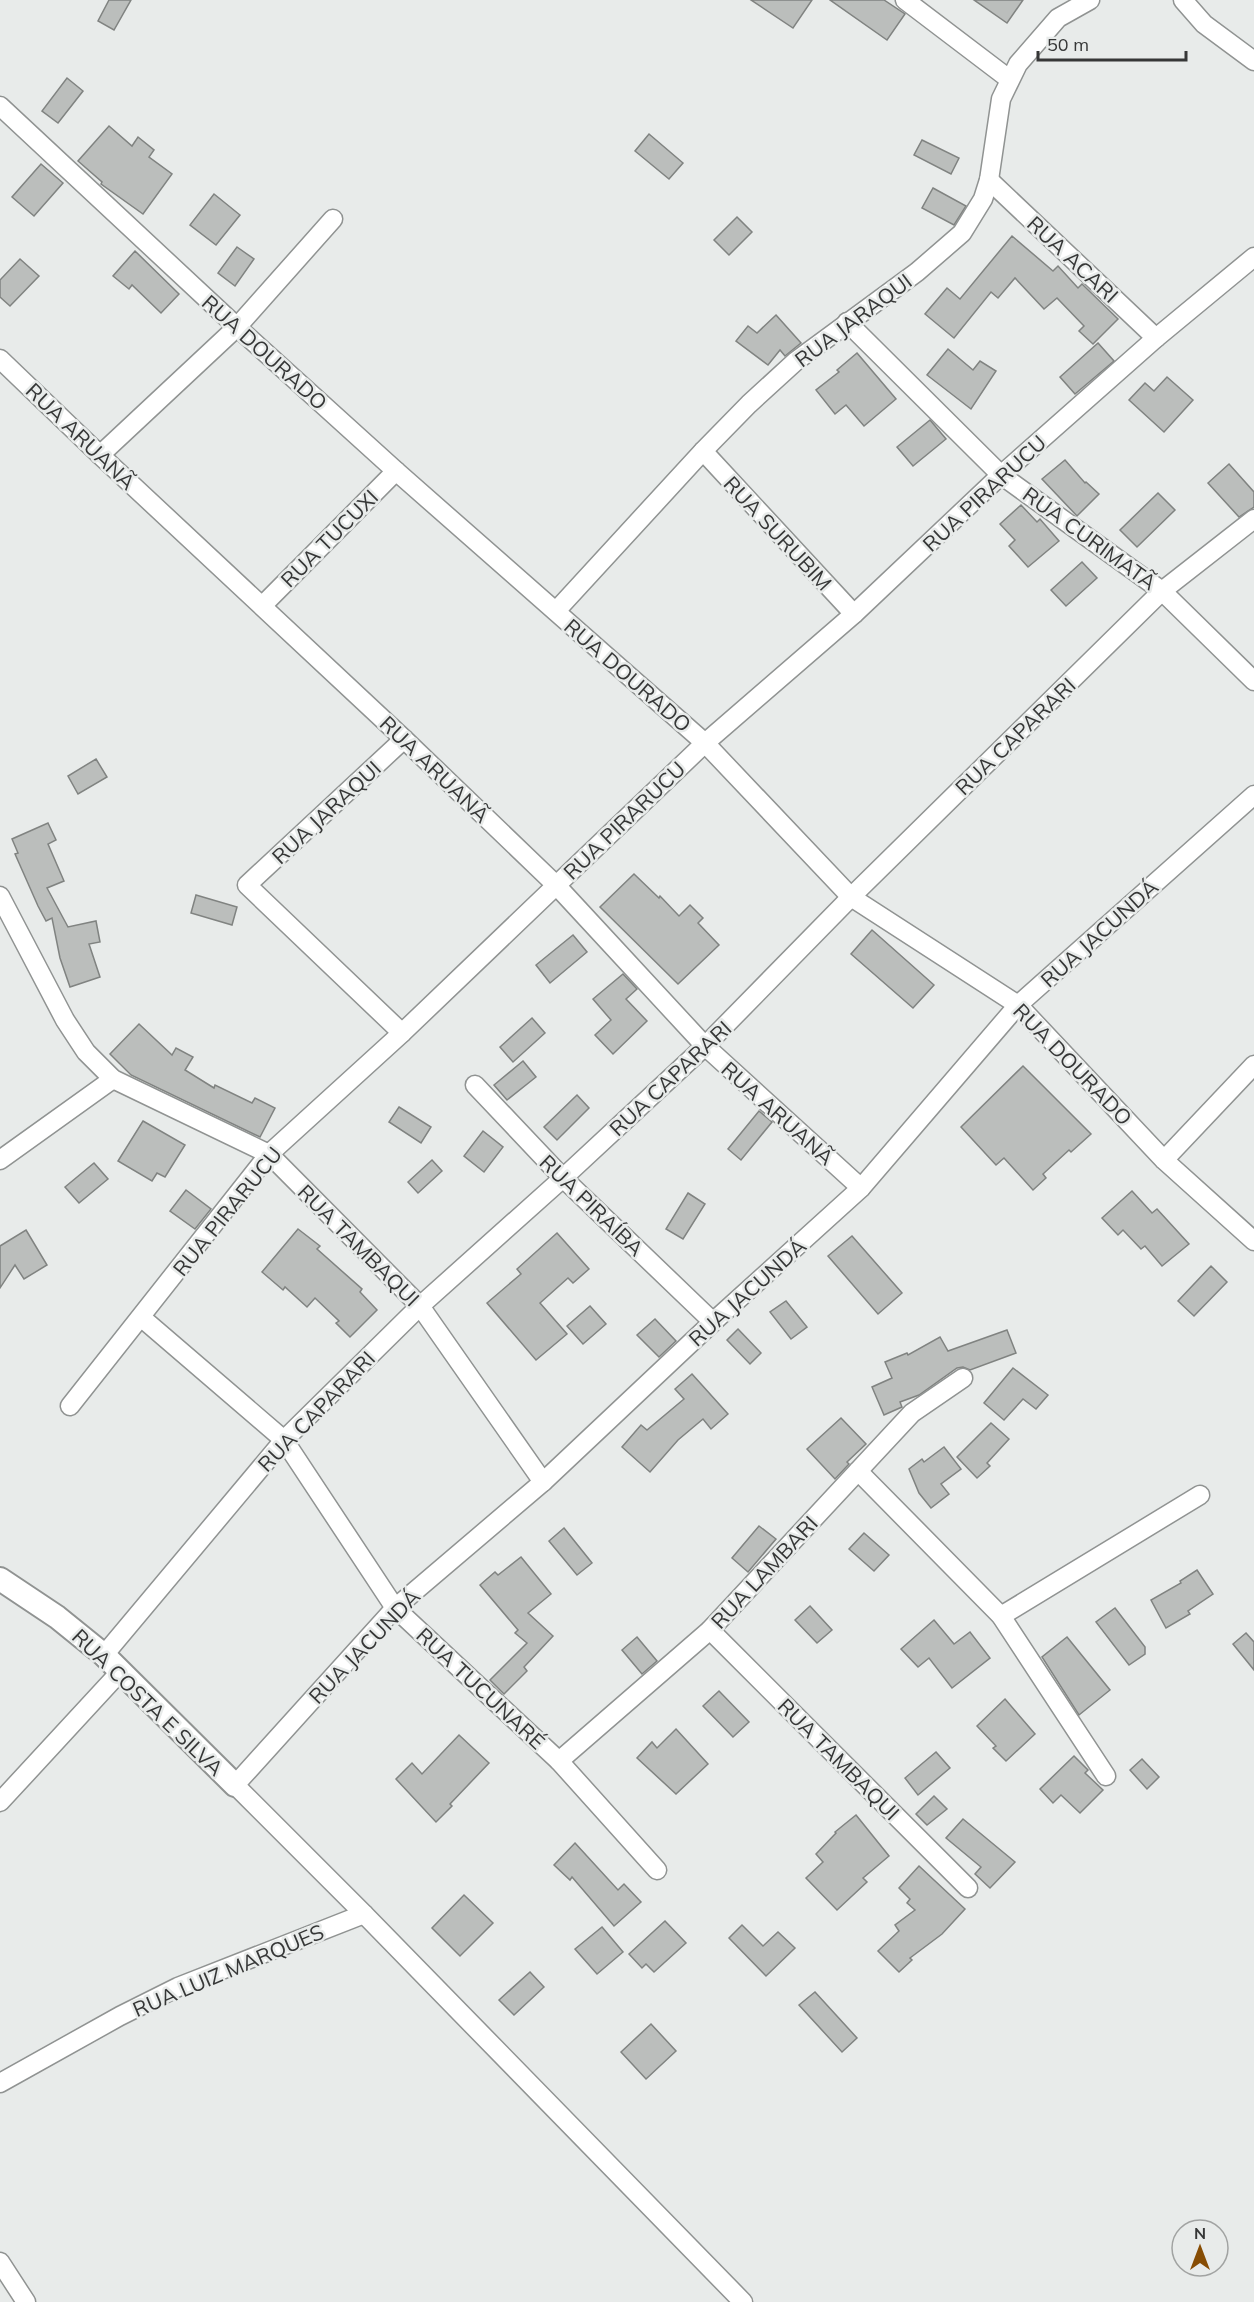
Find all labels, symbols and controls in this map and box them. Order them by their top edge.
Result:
scale bar [1038,24,1186,62]
text: 50 m [1047,33,1089,56]
street label: RUA ACARI [1022,210,1124,308]
street label: RUA JARAQUI [789,268,917,372]
street label: RUA DOURADO [197,289,333,415]
street label: RUA ARUANÃ [21,377,142,495]
street label: RUA PIRARUCU [917,429,1051,557]
street label: RUA SURUBIM [718,470,838,596]
street label: RUA CURIMATÃ [1018,481,1162,595]
street label: RUA TUCUXI [275,484,383,592]
street label: RUA DOURADO [559,613,697,737]
street label: RUA CAPARARI [949,672,1081,800]
street label: RUA ARUANÃ [375,710,496,828]
street label: RUA JARAQUI [266,755,386,869]
street label: RUA PIRARUCU [558,755,690,885]
street label: RUA JACUNDÁ [1035,873,1163,993]
street label: RUA DOURADO [1008,998,1138,1130]
street label: RUA CAPARARI [604,1015,736,1141]
street label: RUA ARUANÃ [716,1056,840,1171]
street label: RUA PIRARUCU [167,1141,287,1281]
street label: RUA PIRAÍBA [535,1149,650,1261]
street label: RUA TAMBAQUI [293,1179,425,1311]
street label: RUA JACUNDÁ [683,1232,811,1352]
street label: RUA CAPARARI [252,1345,380,1477]
street label: RUA LAMBARI [705,1510,823,1634]
street label: RUA JACUNDÁ [303,1583,425,1709]
street label: RUA TUCUNARÉ [411,1622,551,1754]
street label: RUA COSTA E SILVA [67,1623,229,1781]
street label: RUA TAMBAQUI [773,1693,905,1825]
street label: RUA LUIZ MARQUES [129,1918,327,2022]
north arrow [1170,2218,1230,2278]
text: N [1194,2223,1206,2243]

